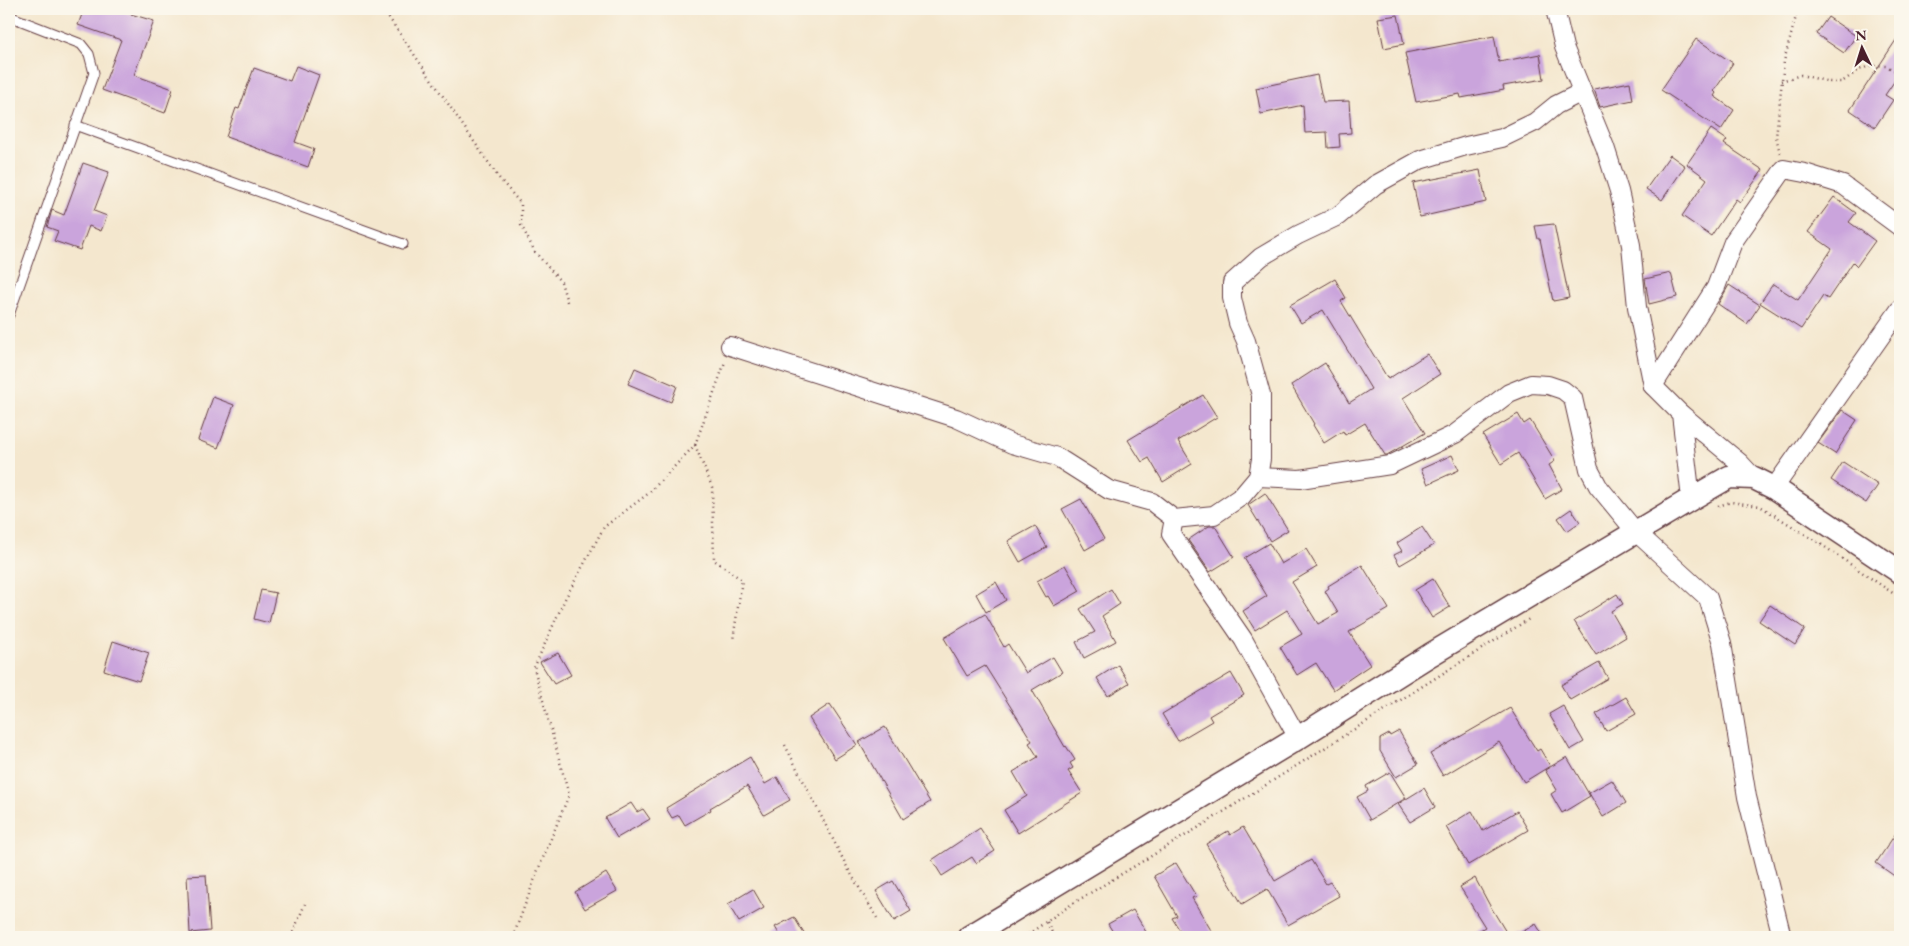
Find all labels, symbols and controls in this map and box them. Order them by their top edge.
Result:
north arrow [1836,22,1886,72]
text: N [1855,26,1868,44]

